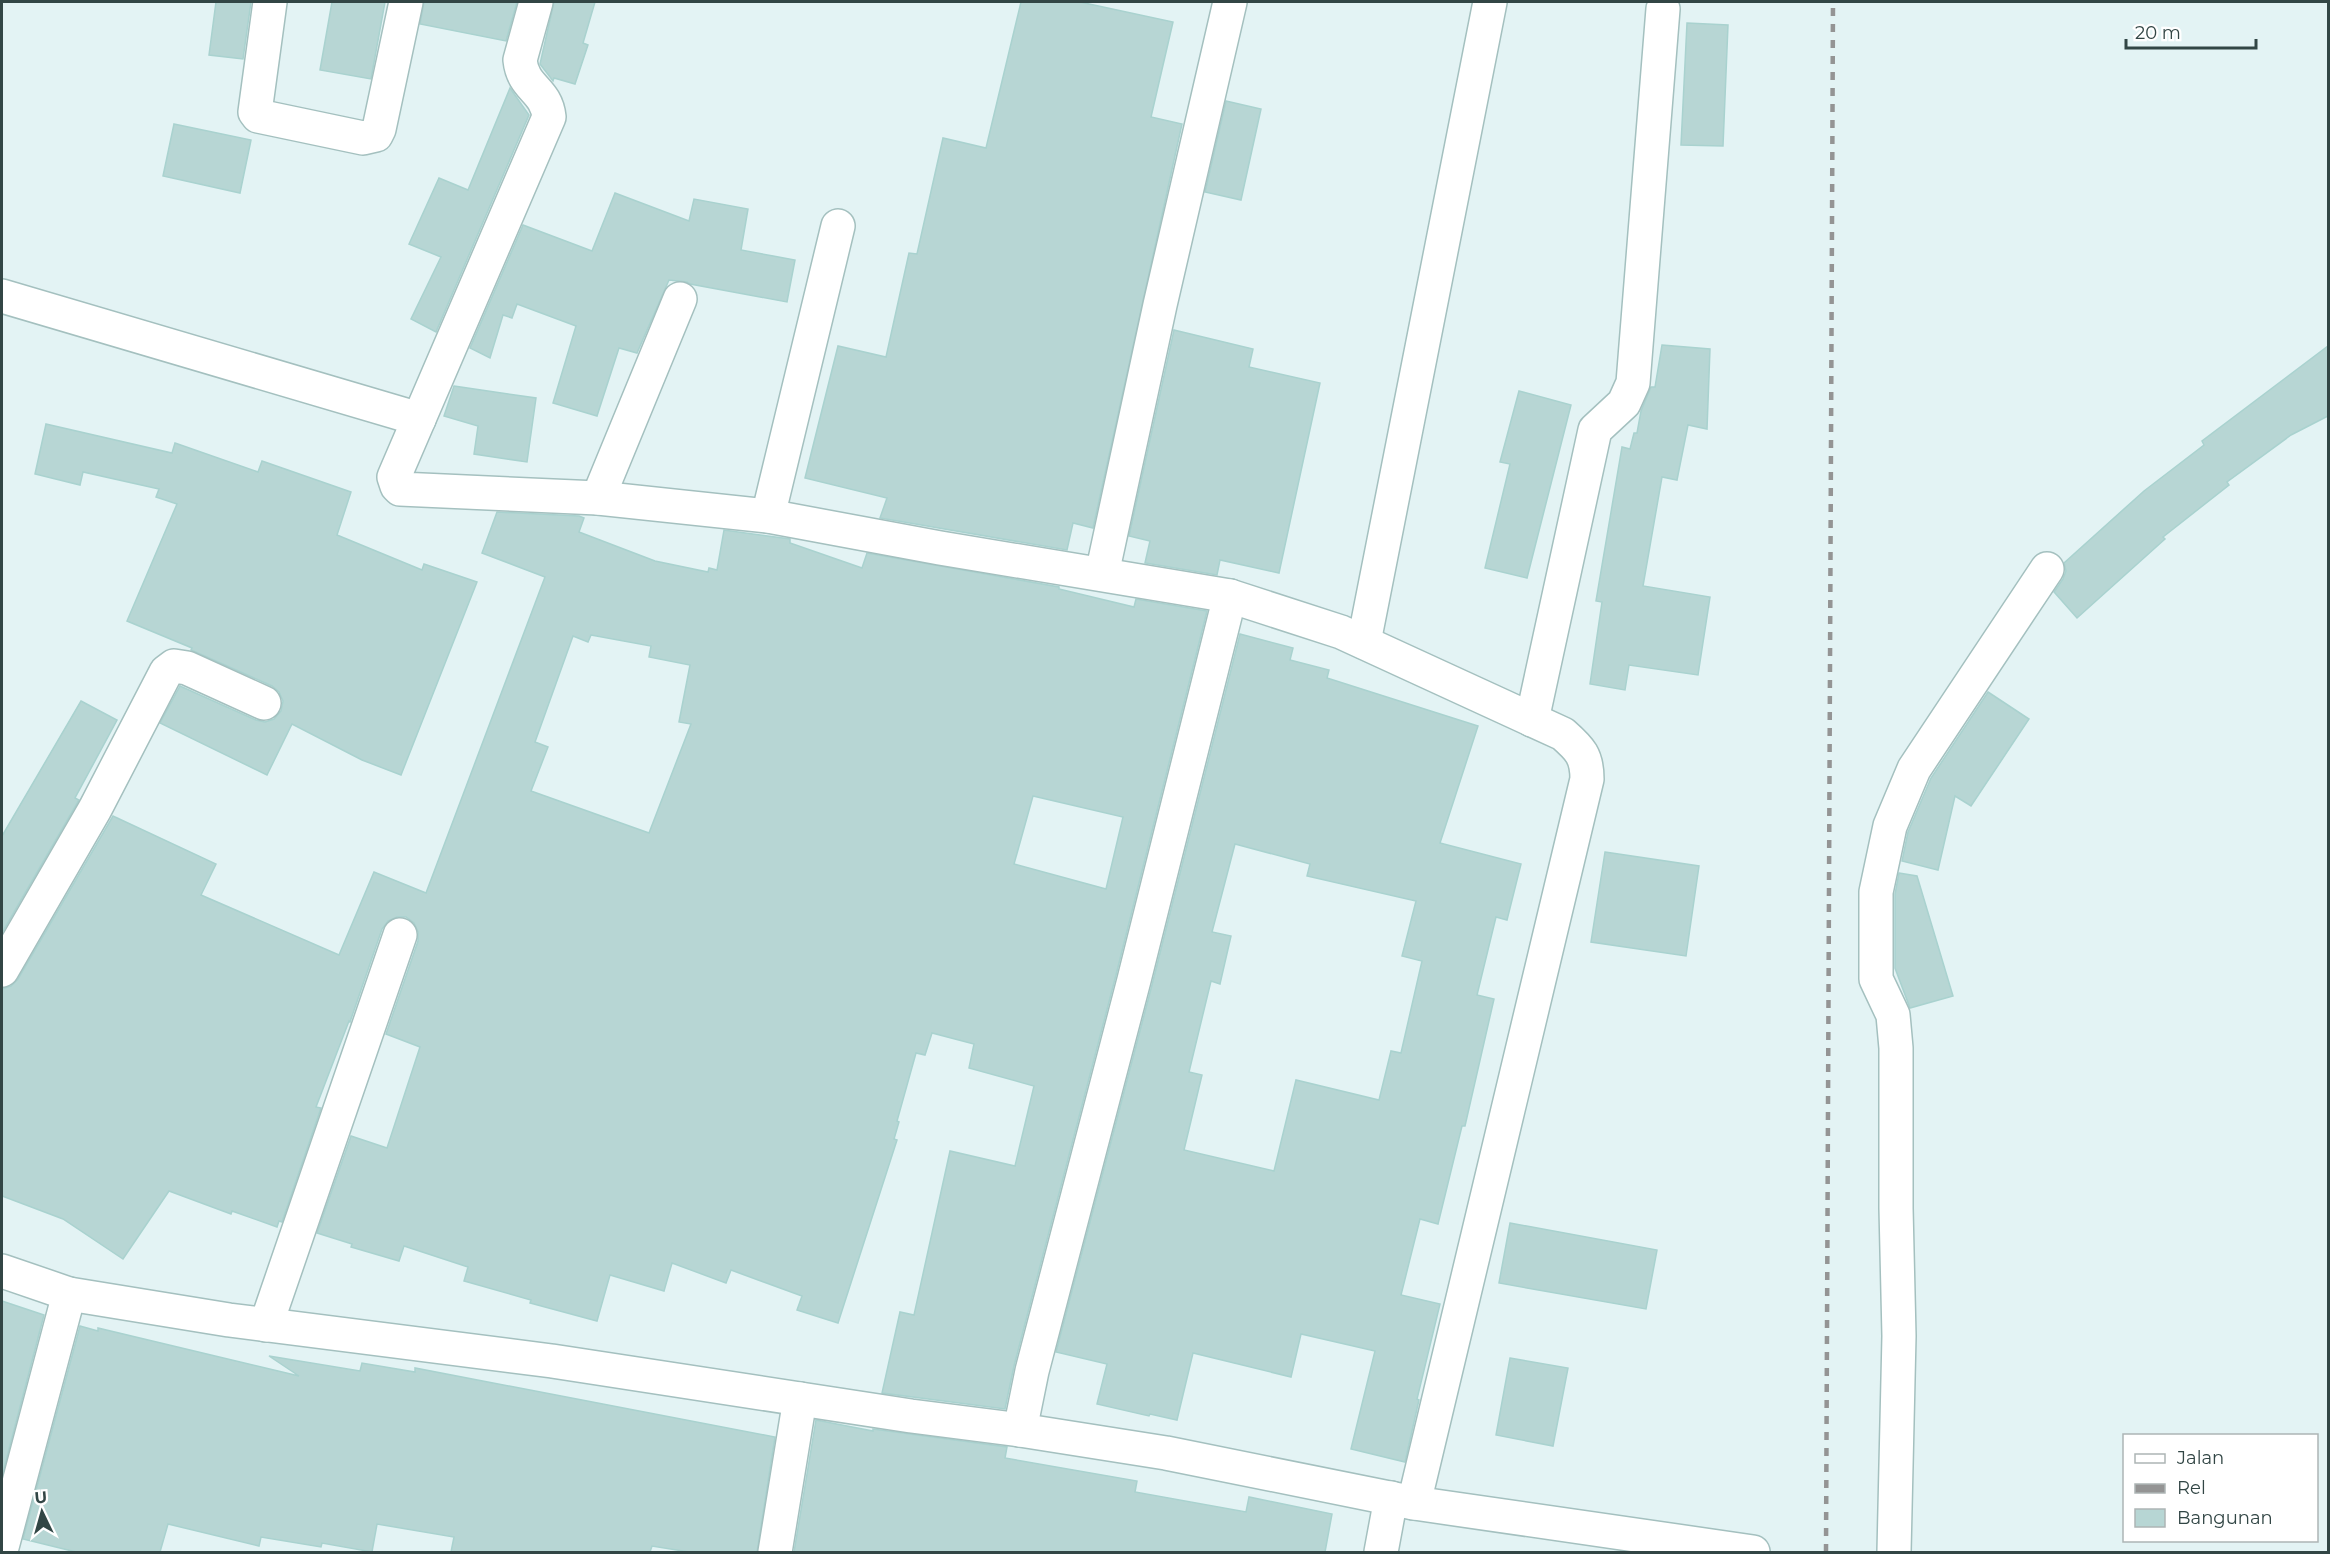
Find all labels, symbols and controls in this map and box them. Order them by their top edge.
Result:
scale bar [2126,12,2256,50]
text: 20 m [2135,22,2181,44]
legend [2123,1434,2318,1542]
text: Jalan [2176,1447,2224,1469]
text: Rel [2177,1477,2206,1499]
north arrow [12,1482,72,1542]
text: U [34,1488,48,1508]
text: Bangunan [2177,1507,2273,1529]

